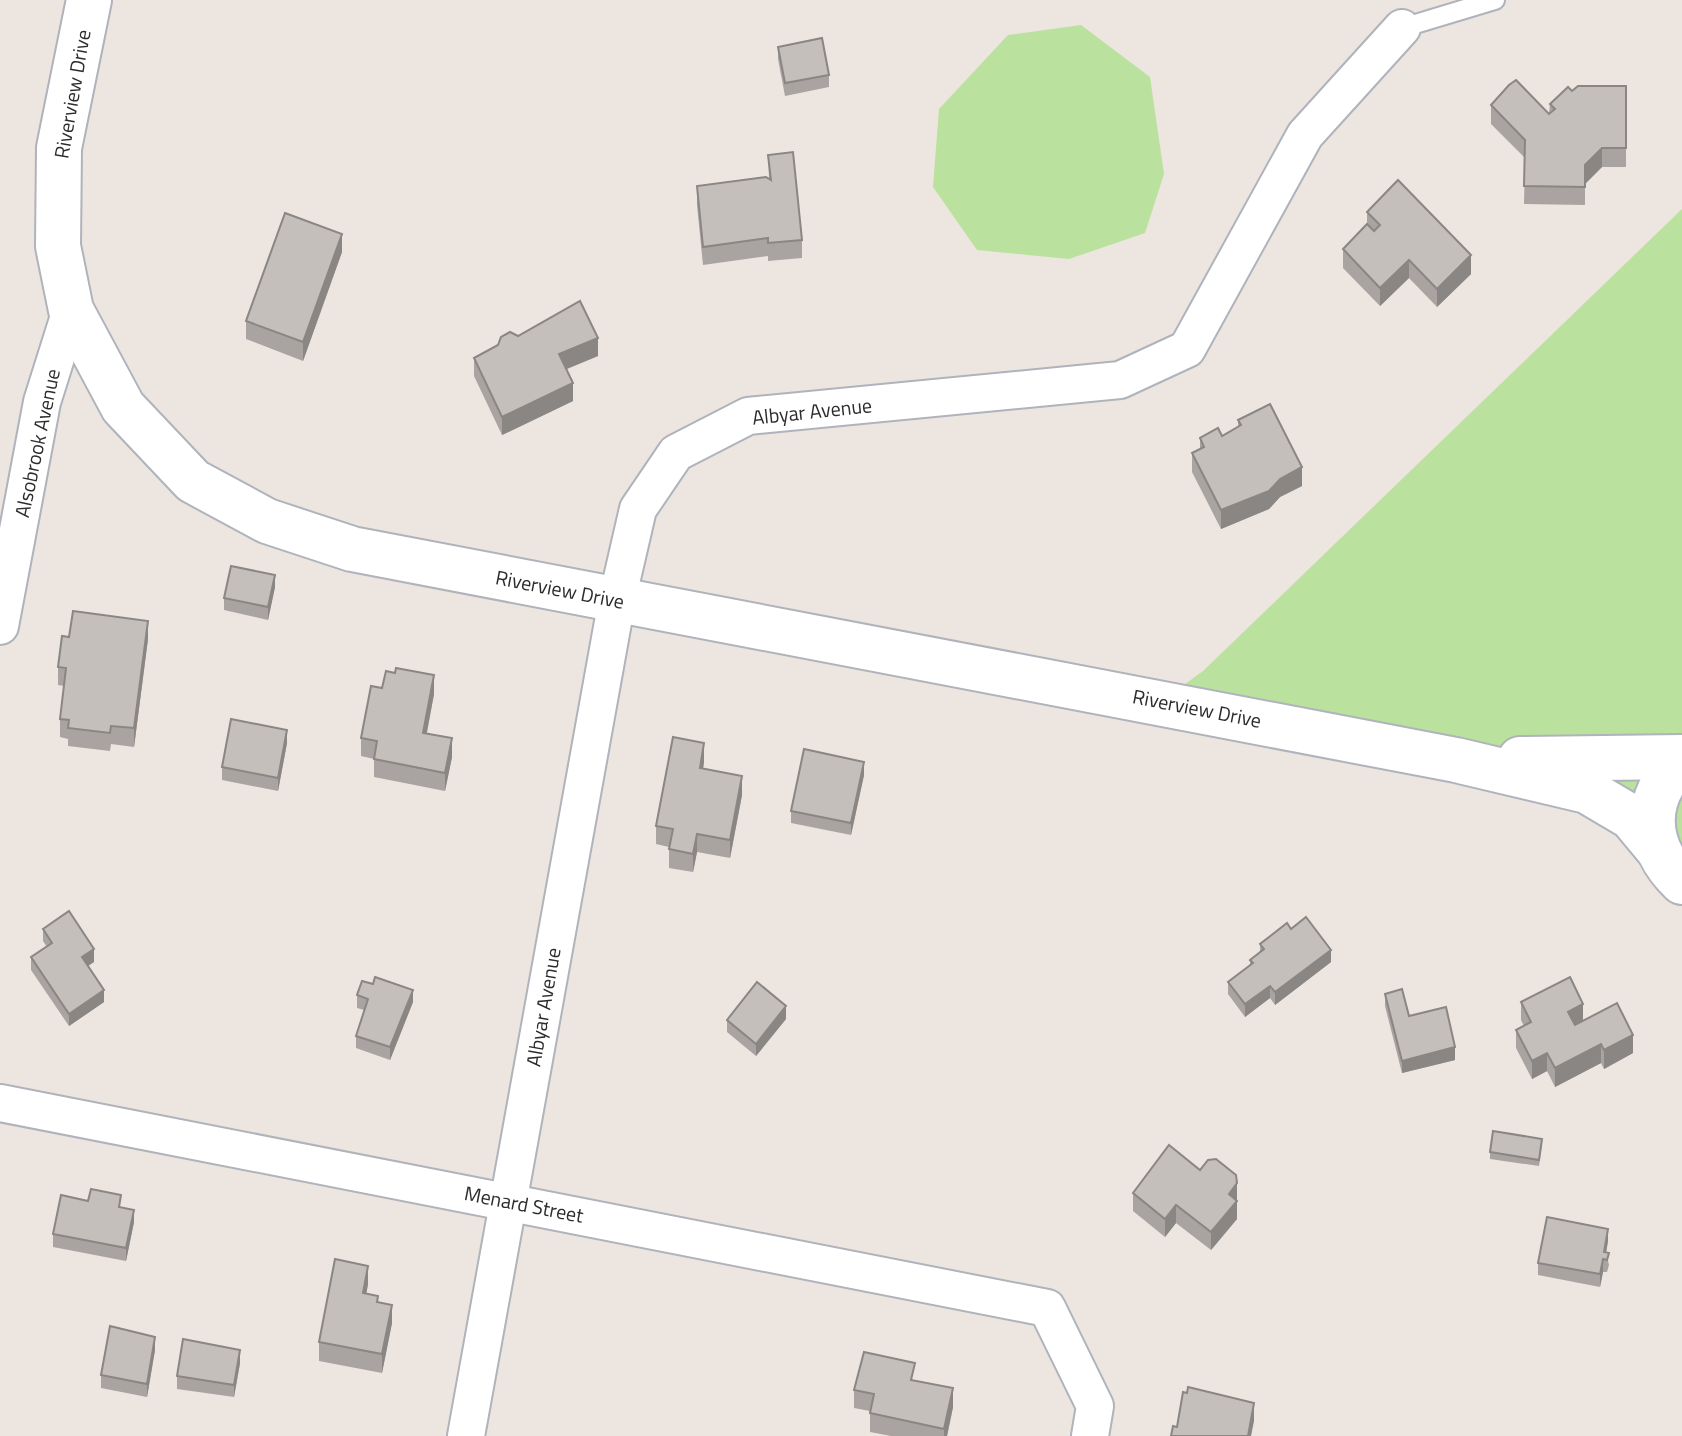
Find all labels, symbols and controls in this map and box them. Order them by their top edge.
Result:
street label: Riverview Drive [45,27,99,161]
street label: Alsobrook Avenue [6,366,68,520]
street label: Albyar Avenue [751,389,873,433]
street label: Riverview Drive [493,561,627,617]
street label: Riverview Drive [1130,680,1264,736]
street label: Albyar Avenue [517,945,569,1069]
street label: Menard Street [462,1177,586,1231]

